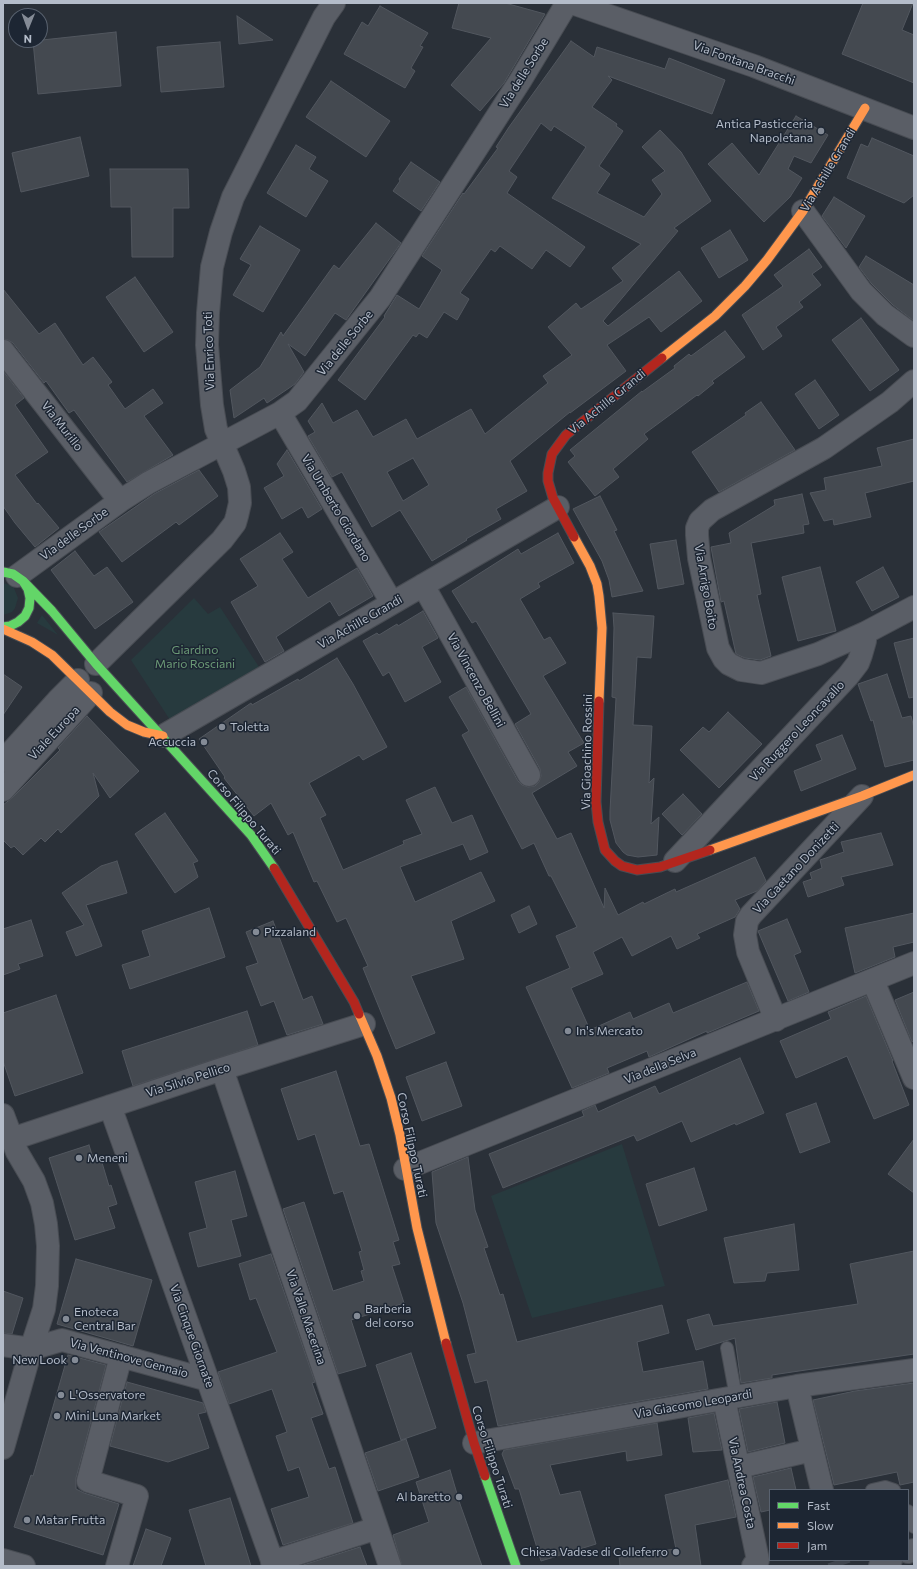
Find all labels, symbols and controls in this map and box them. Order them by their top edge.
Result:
north arrow [8,8,48,48]
text: N [24,33,32,46]
street label: Via delle Sorbe [497,35,551,111]
street label: Via Fontana Bracchi [691,38,797,88]
place label: Antica Pasticceria Napoletana [716,117,813,145]
street label: Via Achille Grandi [797,126,859,214]
marker: Antica Pasticceria Napoletana [816,126,826,136]
street label: Via delle Sorbe [314,307,376,379]
street label: Via Enrico Toti [200,311,218,391]
street label: Via Achille Grandi [565,366,649,438]
street label: Via Murillo [38,398,86,454]
street label: Via Umberto Giordano [298,452,374,564]
street label: Via delle Sorbe [37,505,111,563]
street label: Via Arrigo Boito [691,543,721,631]
street label: Via Achille Grandi [315,592,405,652]
street label: Via Vincenzo Bellini [444,630,508,730]
park label: Giardino Mario Rosciani [155,643,235,671]
street label: Via Ruggero Leoncavallo [746,678,848,784]
street label: Via Gioachino Rossini [579,694,595,810]
street label: Viale Europa [25,703,83,763]
place label: Toletta [230,720,269,734]
marker: Toletta [217,722,227,732]
place label: Accuccia [148,735,196,749]
marker: Accuccia [199,737,209,747]
street label: Corso Filippo Turati [204,766,284,858]
street label: Via Gaetano Donizetti [750,819,842,917]
place label: Pizzaland [264,925,316,939]
marker: Pizzaland [251,927,261,937]
place label: In's Mercato [576,1024,643,1038]
marker: In's Mercato [563,1026,573,1036]
street label: Via della Selva [622,1045,698,1087]
street label: Via Silvio Pellico [144,1060,232,1100]
street label: Corso Filippo Turati [394,1091,430,1199]
place label: Meneni [87,1151,128,1165]
marker: Meneni [74,1153,84,1163]
street label: Via Valle Macerina [283,1268,329,1366]
street label: Via Cinque Giornate [167,1283,217,1389]
place label: Barberia del corso [365,1302,414,1330]
place label: Enoteca Central Bar [74,1305,135,1333]
marker: Barberia del corso [352,1311,362,1321]
marker: Enoteca Central Bar [61,1314,71,1324]
street label: Via Ventinove Gennaio [68,1335,190,1381]
place label: New Look [12,1353,67,1367]
marker: New Look [70,1355,80,1365]
street label: Via Giacomo Leopardi [633,1387,753,1421]
place label: L'Osservatore [69,1388,145,1402]
marker: L'Osservatore [56,1390,66,1400]
street label: Corso Filippo Turati [469,1404,515,1510]
place label: Mini Luna Market [65,1409,161,1423]
marker: Mini Luna Market [52,1411,62,1421]
street label: Via Andrea Costa [725,1436,759,1530]
legend [769,1489,909,1561]
place label: Al baretto [396,1490,451,1504]
marker: Al baretto [454,1492,464,1502]
text: Fast [807,1498,830,1512]
place label: Matar Frutta [35,1513,105,1527]
marker: Matar Frutta [22,1515,32,1525]
text: Slow [807,1518,834,1532]
text: Jam [807,1538,827,1552]
place label: Chiesa Vadese di Colleferro [521,1545,668,1559]
marker: Chiesa Vadese di Colleferro [671,1547,681,1557]

